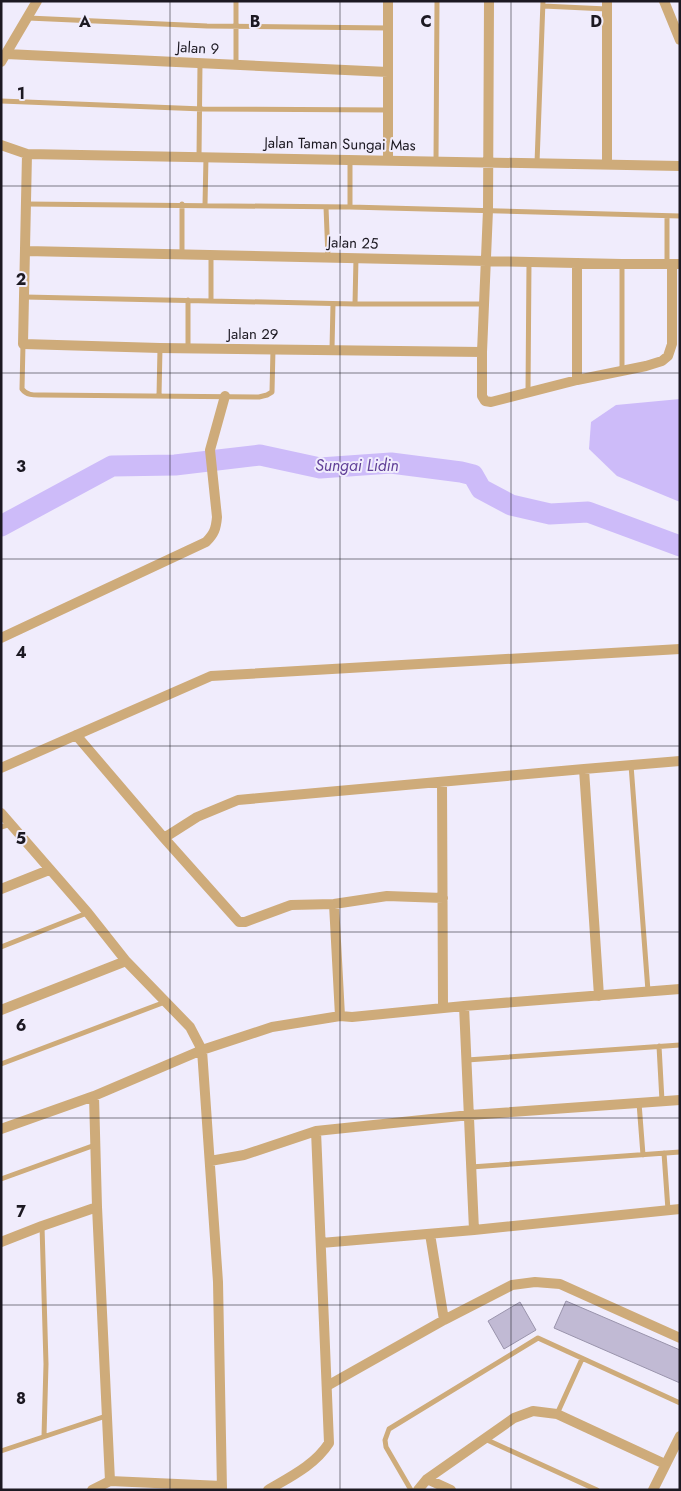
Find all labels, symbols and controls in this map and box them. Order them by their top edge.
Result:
text: A [78,10,91,33]
text: B [250,10,260,33]
text: C [420,10,432,33]
text: D [590,10,602,33]
street label: Jalan 9 [174,36,220,60]
text: 1 [17,82,25,105]
street label: Jalan Taman Sungai Mas [262,132,416,156]
street label: Jalan 25 [325,231,379,255]
text: 2 [16,268,26,291]
street label: Jalan 29 [225,323,279,345]
water label: Sungai Lidin [315,454,399,477]
text: 3 [16,455,26,478]
text: 4 [15,641,27,664]
text: 5 [16,827,26,850]
text: 6 [16,1014,26,1037]
text: 7 [16,1200,26,1223]
text: 8 [16,1387,26,1410]

